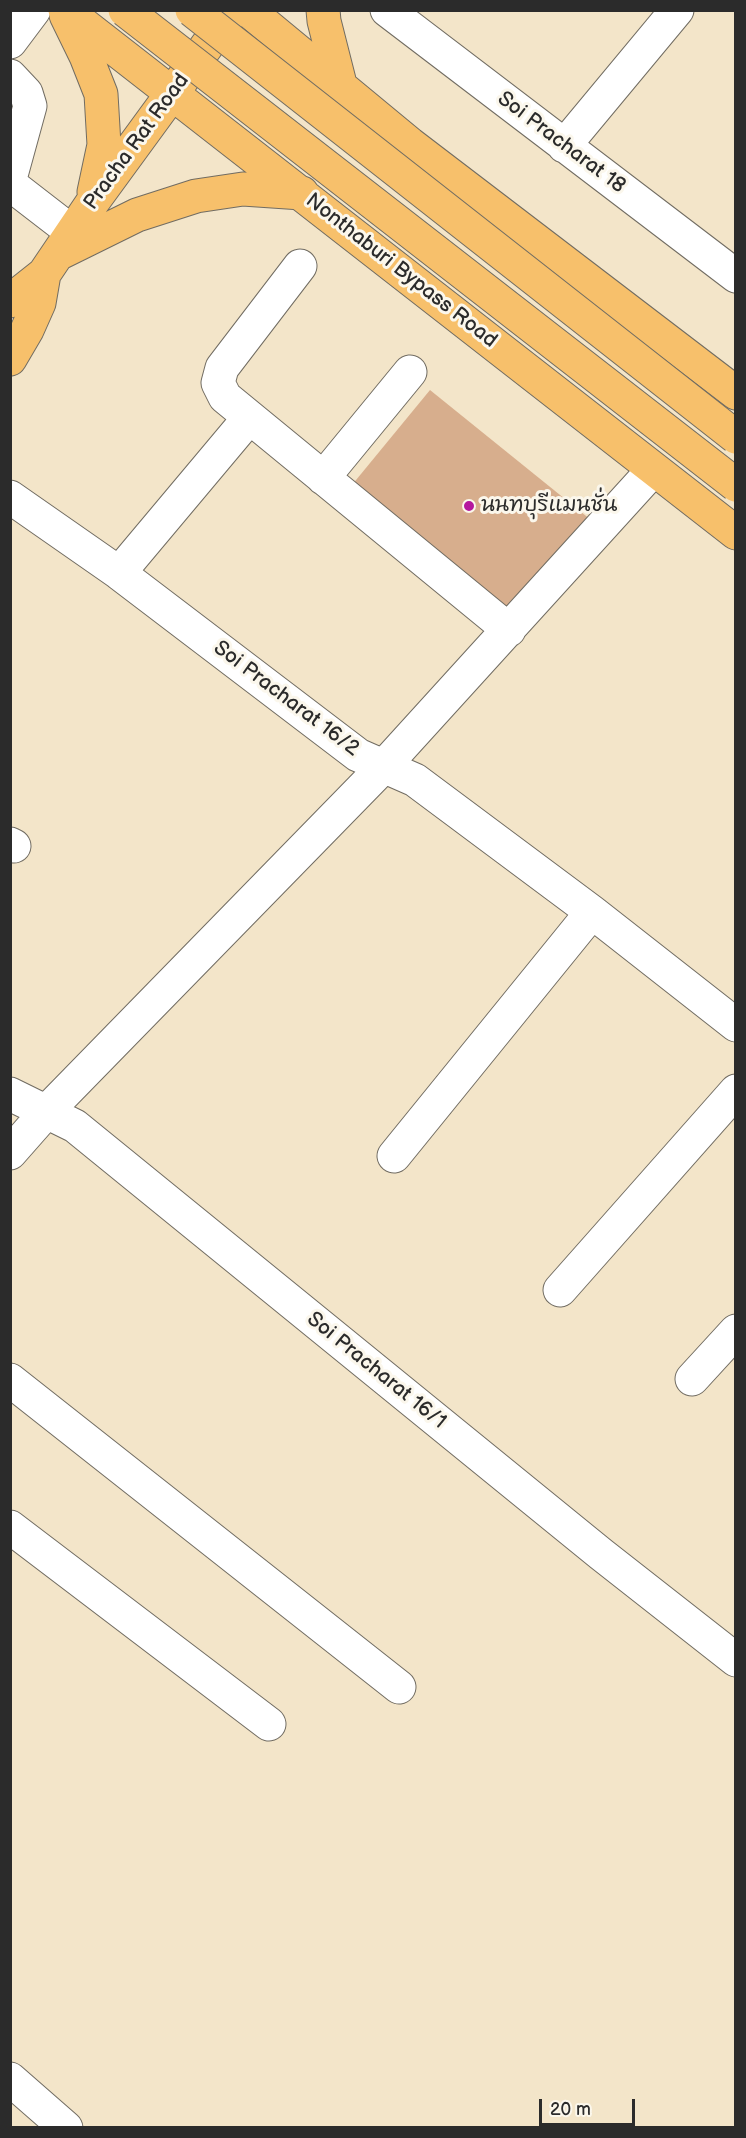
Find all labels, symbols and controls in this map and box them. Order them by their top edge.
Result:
street label: Pracha Rat Road [79,69,195,215]
street label: Soi Pracharat 18 [492,87,630,199]
street label: Nonthaburi Bypass Road [300,188,502,354]
place label: นนทบุรีแมนชั่น [481,493,618,519]
marker: นนทบุรีแมนชั่น [462,499,476,513]
street label: Soi Pracharat 16/2 [208,636,364,762]
street label: Soi Pracharat 16/1 [301,1307,451,1435]
scale bar [542,2087,638,2125]
text: 20 m [550,2099,591,2120]

